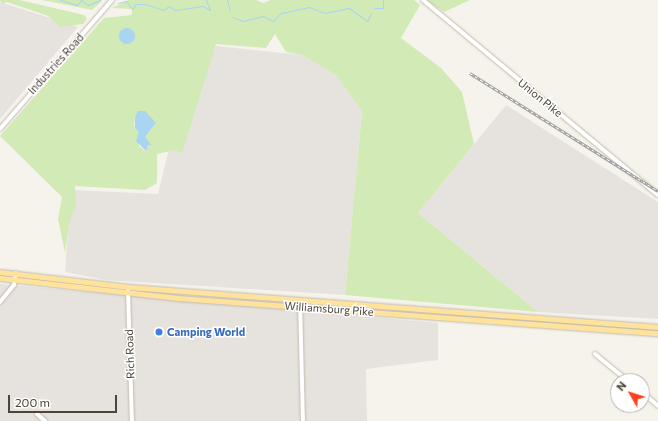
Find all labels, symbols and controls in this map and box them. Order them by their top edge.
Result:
street label: Industries Road [25,31,87,97]
street label: Union Pike [515,76,565,120]
street label: Williamsburg Pike [284,299,374,319]
place label: Camping World [167,325,245,339]
marker: Camping World [154,327,164,337]
street label: Rich Road [123,329,137,379]
north arrow [610,373,650,413]
text: N [613,378,629,393]
scale bar [10,387,119,413]
text: 200 m [15,395,50,409]

